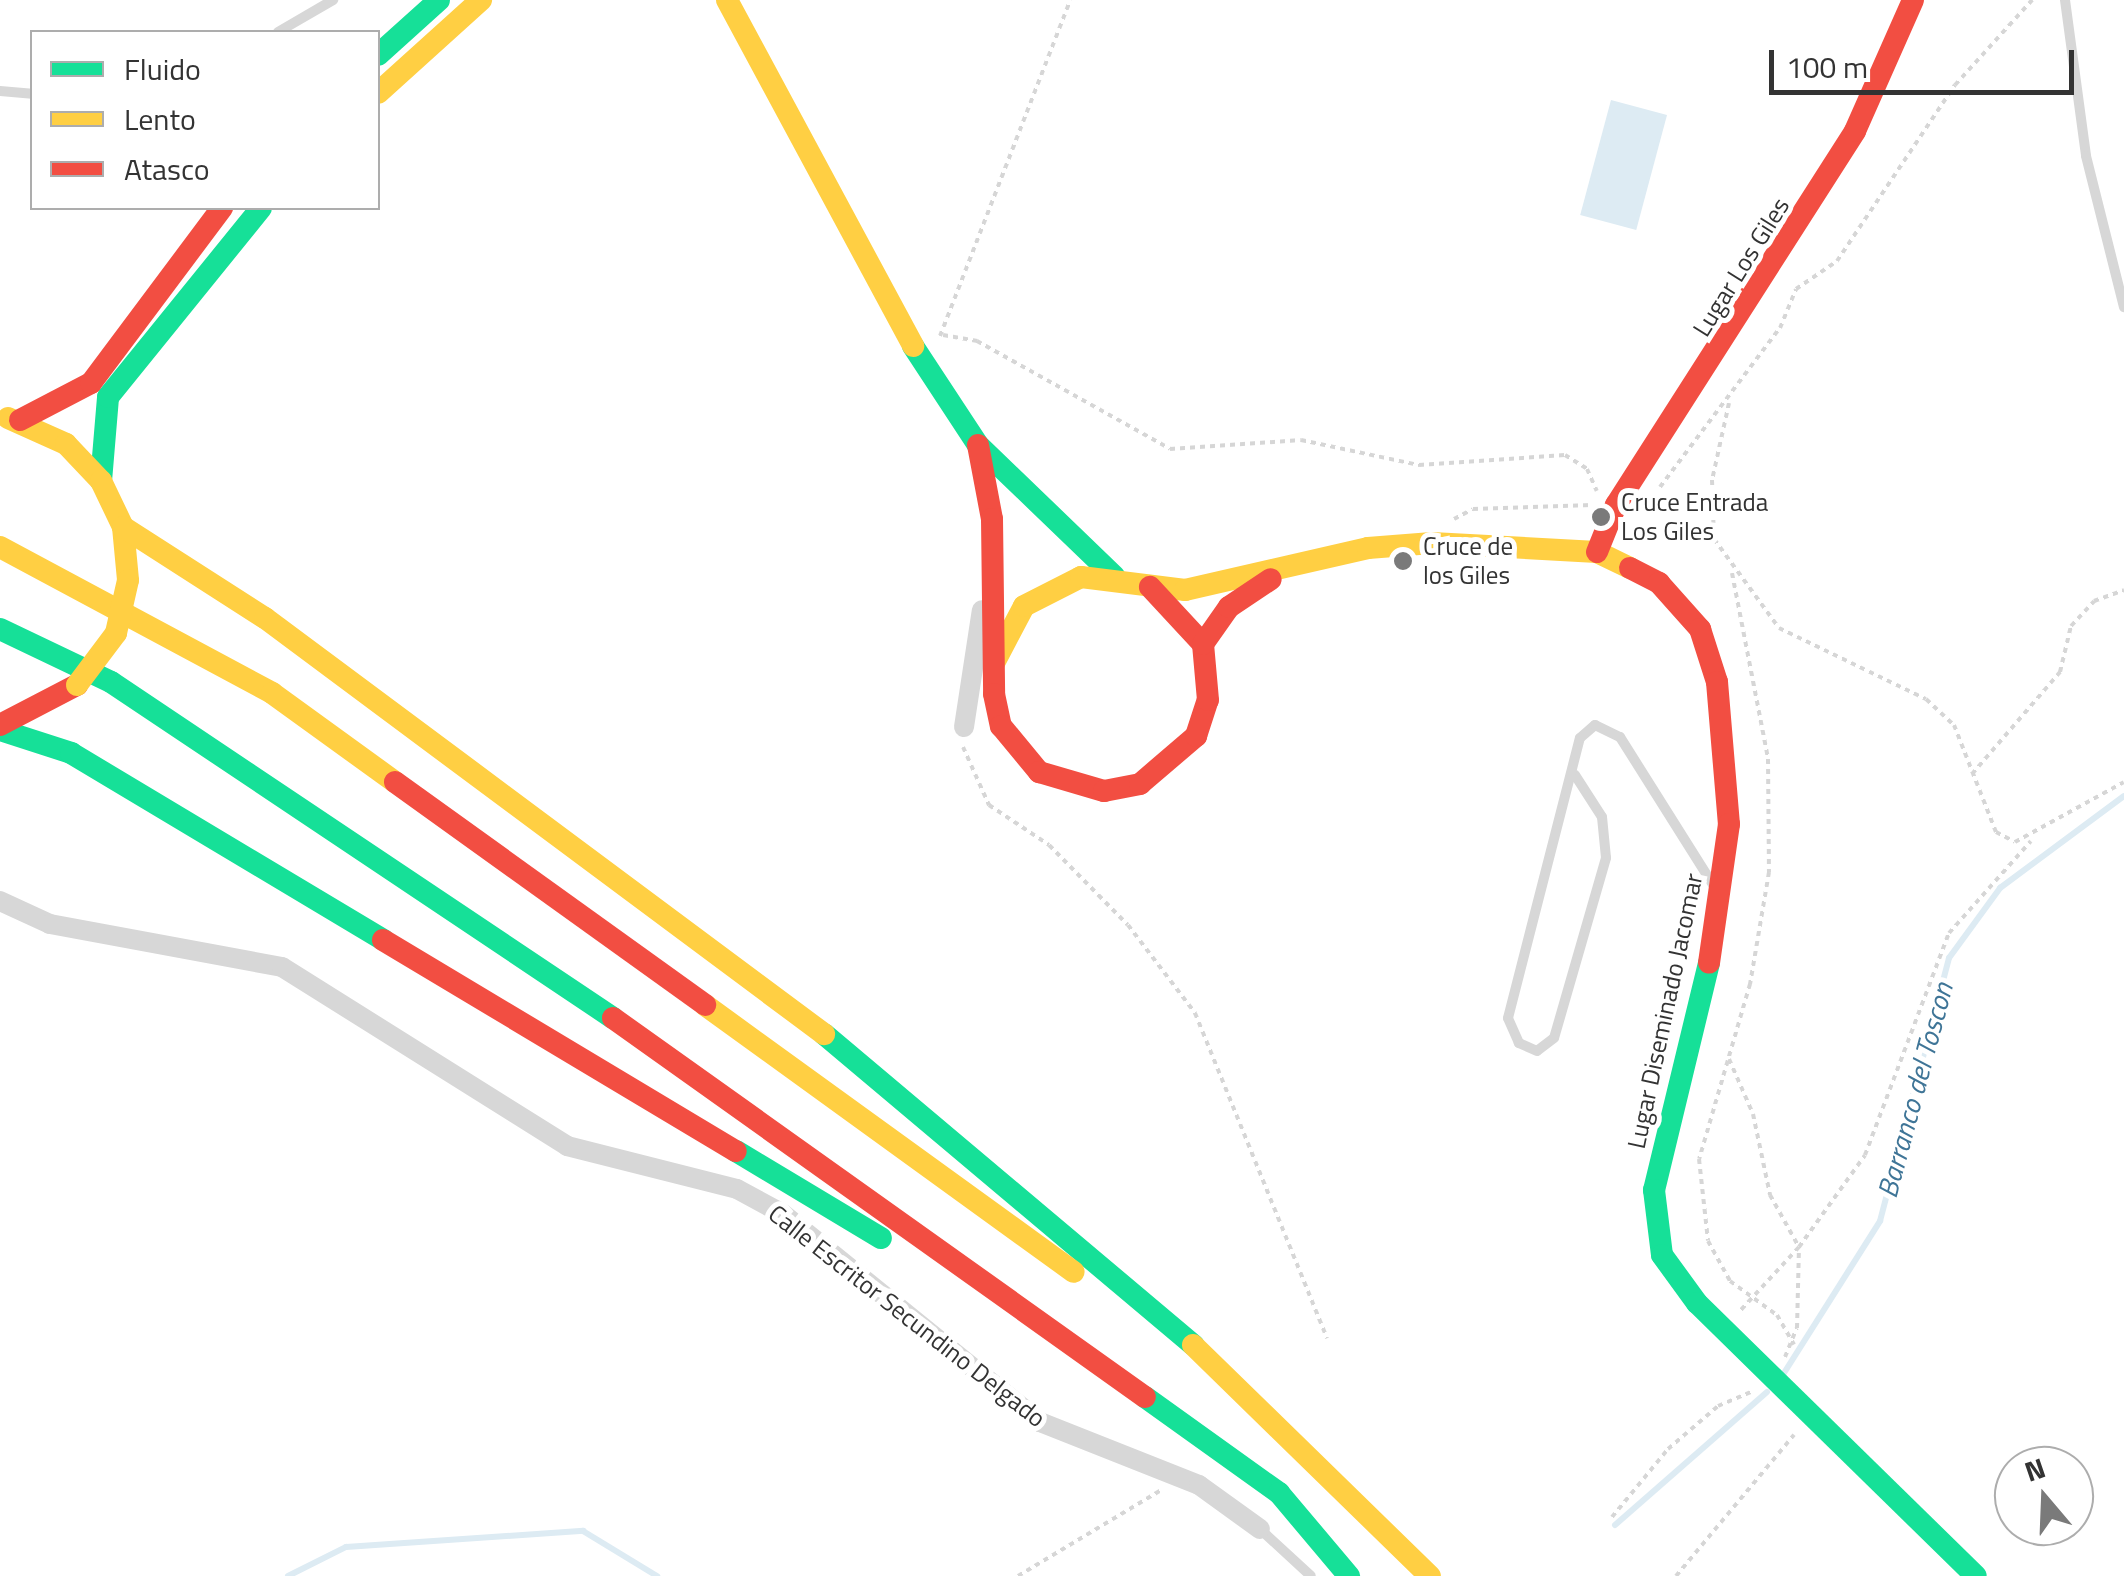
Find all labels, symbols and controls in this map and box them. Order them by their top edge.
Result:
legend [30,30,380,210]
scale bar [1774,30,2079,92]
text: 100 m [1786,44,1868,90]
text: Fluido [124,46,201,92]
text: Lento [124,96,196,142]
text: Atasco [124,146,210,192]
street label: Lugar Los Giles [1686,192,1796,342]
place label: Cruce Entrada Los Giles [1621,488,1768,547]
marker: Cruce Entrada Los Giles [1590,506,1612,528]
place label: Cruce de los Giles [1423,532,1513,591]
marker: Cruce de los Giles [1392,550,1414,572]
street label: Lugar Diseminado Jacomar [1621,871,1709,1151]
water label: Barranco del Toscon [1870,979,1960,1201]
street label: Calle Escritor Secundino Delgado [762,1198,1052,1434]
north arrow [1994,1446,2094,1546]
text: N [2019,1446,2051,1493]

